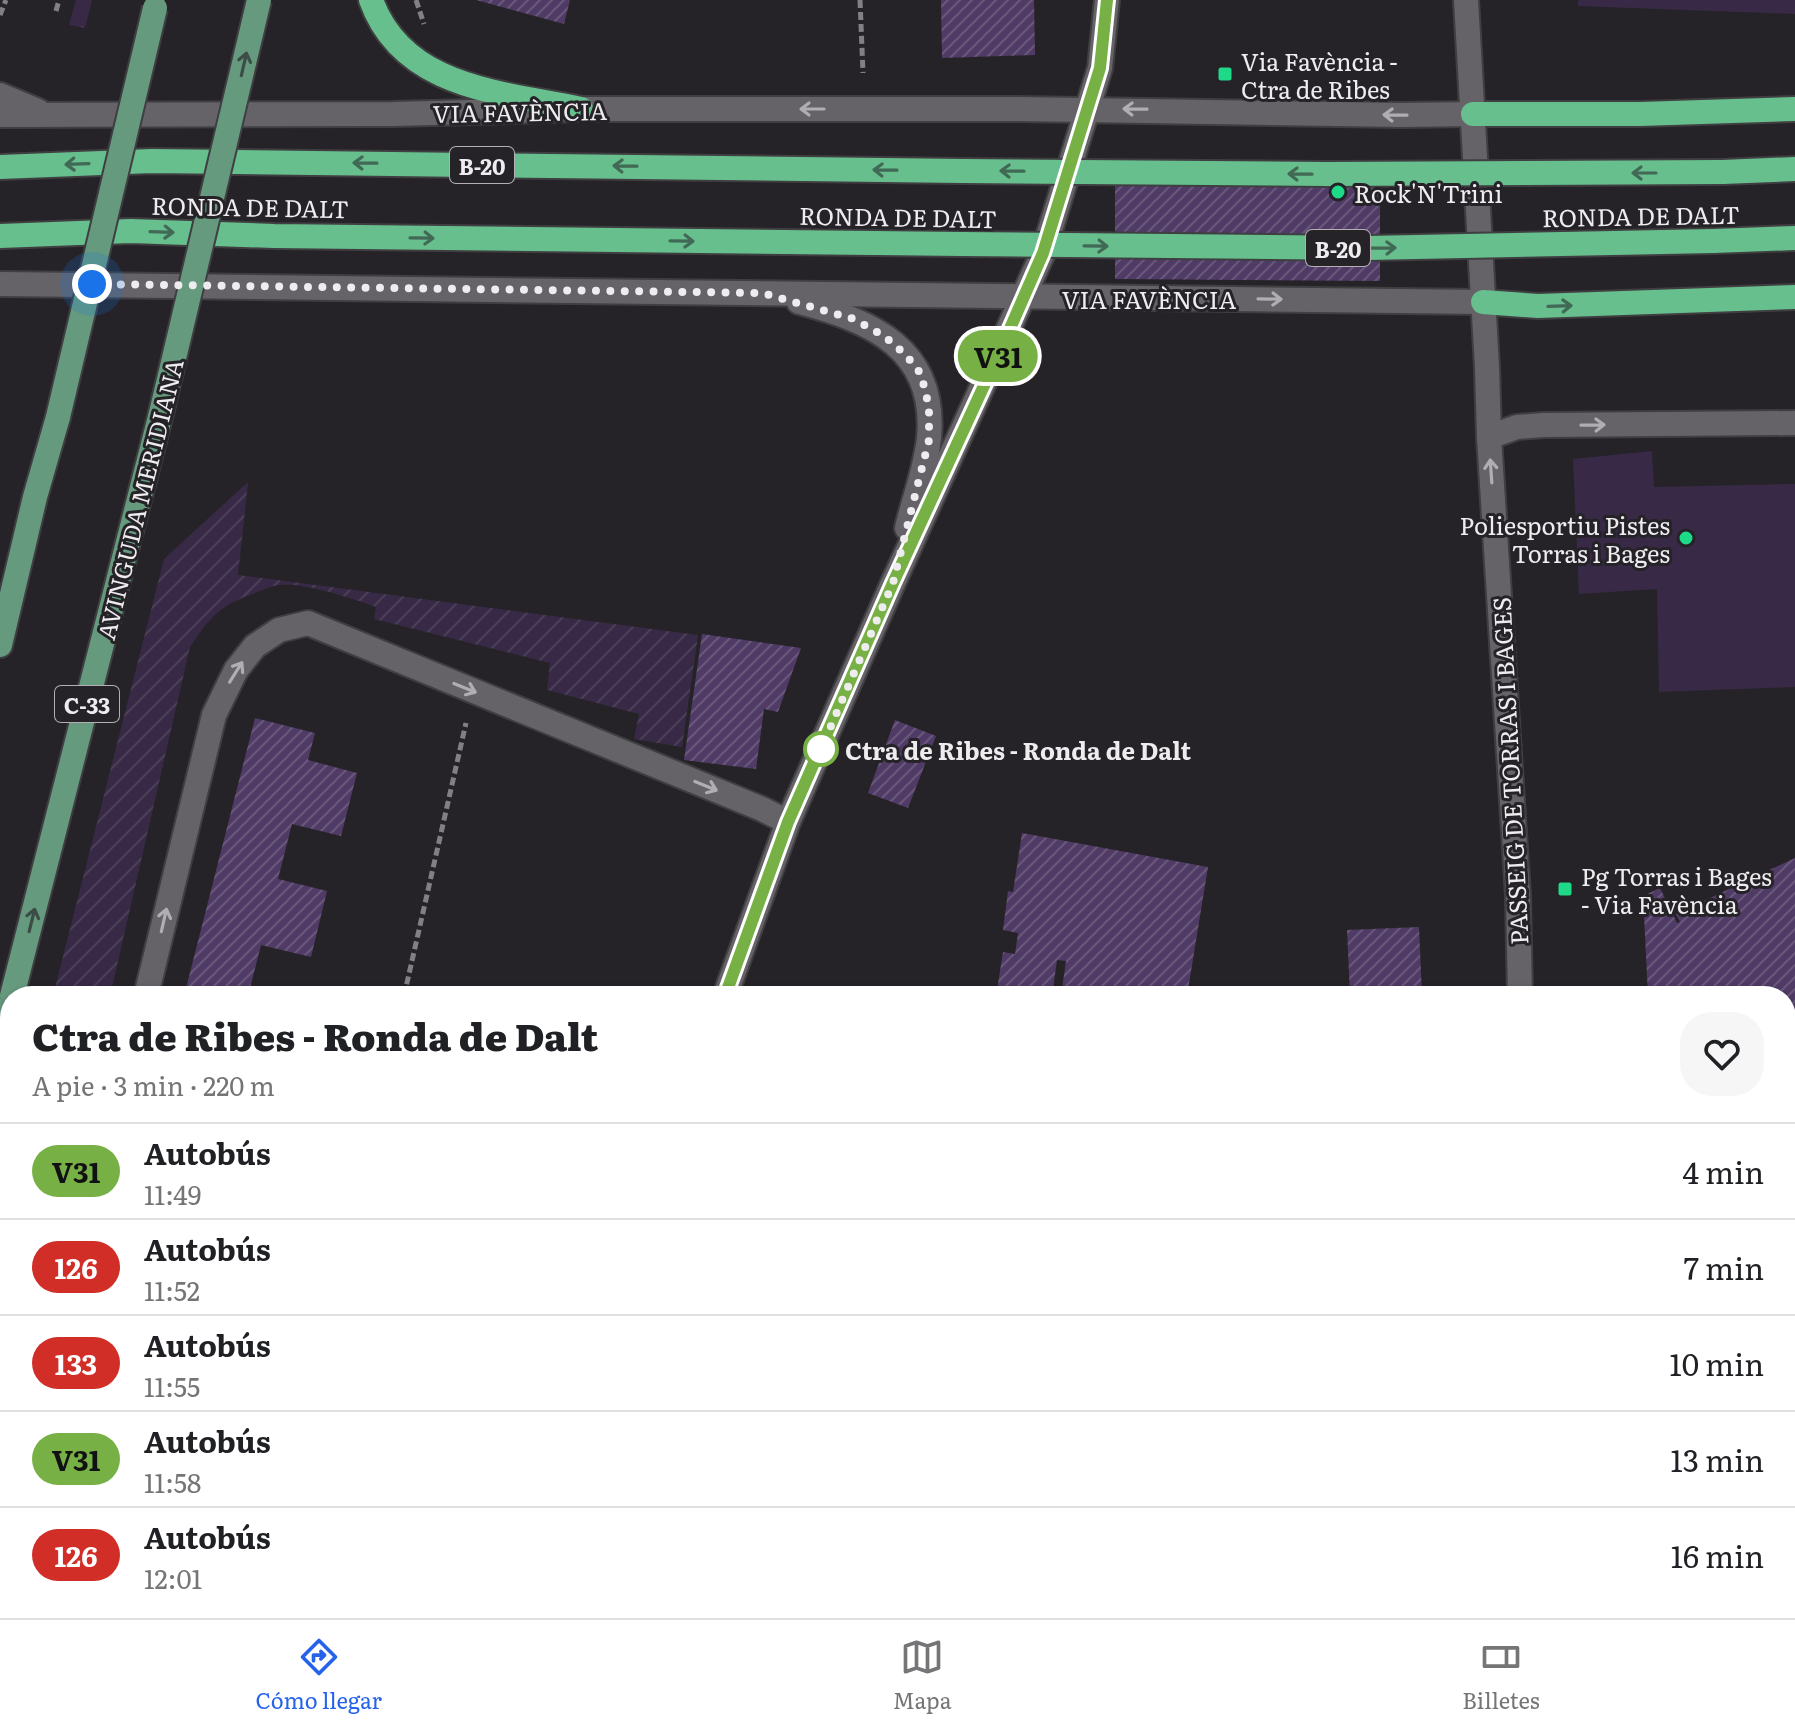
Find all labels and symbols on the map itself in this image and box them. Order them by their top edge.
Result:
place label: Via Favència - Ctra de Ribes [1241,43,1398,106]
one-way arrow [237,52,252,78]
marker: Via Favència - Ctra de Ribes [1216,65,1234,83]
street label: VIA FAVÈNCIA [432,92,608,130]
one-way arrow [799,101,826,117]
one-way arrow [1122,102,1149,117]
one-way arrow [1382,107,1409,123]
road number: B-20 [450,147,514,183]
one-way arrow [352,155,379,171]
one-way arrow [64,156,91,171]
one-way arrow [612,159,639,174]
one-way arrow [872,162,899,177]
one-way arrow [999,163,1026,179]
one-way arrow [1631,165,1658,181]
one-way arrow [1287,166,1314,182]
place label: Rock'N'Trini [1354,175,1503,210]
marker: Rock'N'Trini [1329,183,1347,201]
street label: RONDA DE DALT [151,187,349,225]
street label: RONDA DE DALT [1542,196,1740,234]
street label: RONDA DE DALT [799,197,997,235]
one-way arrow [148,225,175,240]
one-way arrow [408,230,435,246]
road number: B-20 [1306,230,1370,266]
one-way arrow [668,233,695,249]
one-way arrow [1082,238,1109,254]
one-way arrow [1370,240,1397,256]
your location [72,264,112,304]
street label: VIA FAVÈNCIA [1062,281,1237,316]
one-way arrow [1256,291,1283,306]
one-way arrow [1546,298,1573,313]
line badge: V31 [952,330,1044,382]
street label: AVINGUDA MERIDIANA [87,355,191,643]
one-way arrow [1579,417,1606,433]
one-way arrow [1483,458,1498,485]
place label: Poliesportiu Pistes Torras i Bages [1460,507,1670,570]
marker: Poliesportiu Pistes Torras i Bages [1677,529,1695,547]
street label: PASSEIG DE TORRAS I BAGES [1482,596,1536,946]
one-way arrow [229,661,245,684]
one-way arrow [452,681,477,696]
road number: C-33 [55,686,119,722]
marker: Ctra de Ribes - Ronda de Dalt [804,732,838,766]
place label: Ctra de Ribes - Ronda de Dalt [845,732,1192,767]
one-way arrow [693,780,717,794]
place label: Pg Torras i Bages - Via Favència [1581,858,1772,921]
marker: Pg Torras i Bages - Via Favència [1556,880,1574,898]
one-way arrow [25,908,40,934]
one-way arrow [157,908,172,934]

